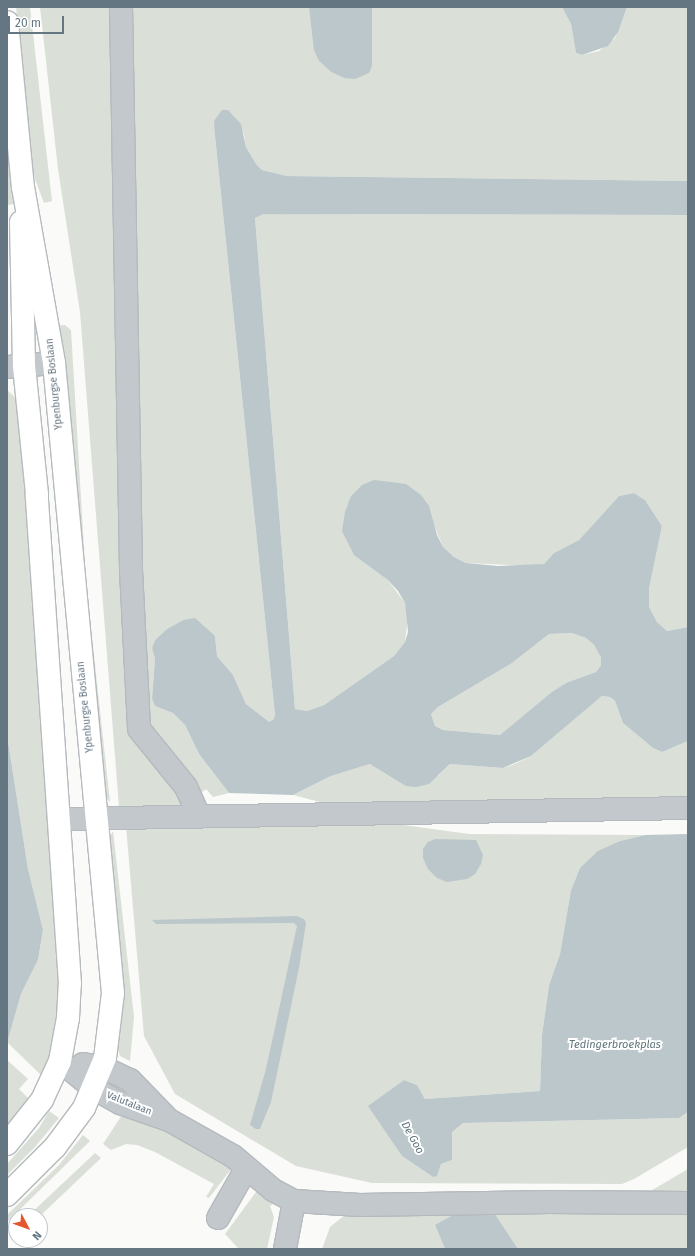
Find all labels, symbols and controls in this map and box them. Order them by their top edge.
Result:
scale bar [10,8,66,34]
text: 20 m [15,16,41,30]
street label: Ypenburgse Boslaan [44,338,66,430]
street label: Ypenburgse Boslaan [75,661,97,753]
water label: Tedingerbroekplas [569,1038,661,1052]
street label: Valutalaan [105,1090,153,1118]
water label: De Goo [398,1119,426,1157]
north arrow [8,1208,48,1248]
text: N [29,1229,44,1243]

